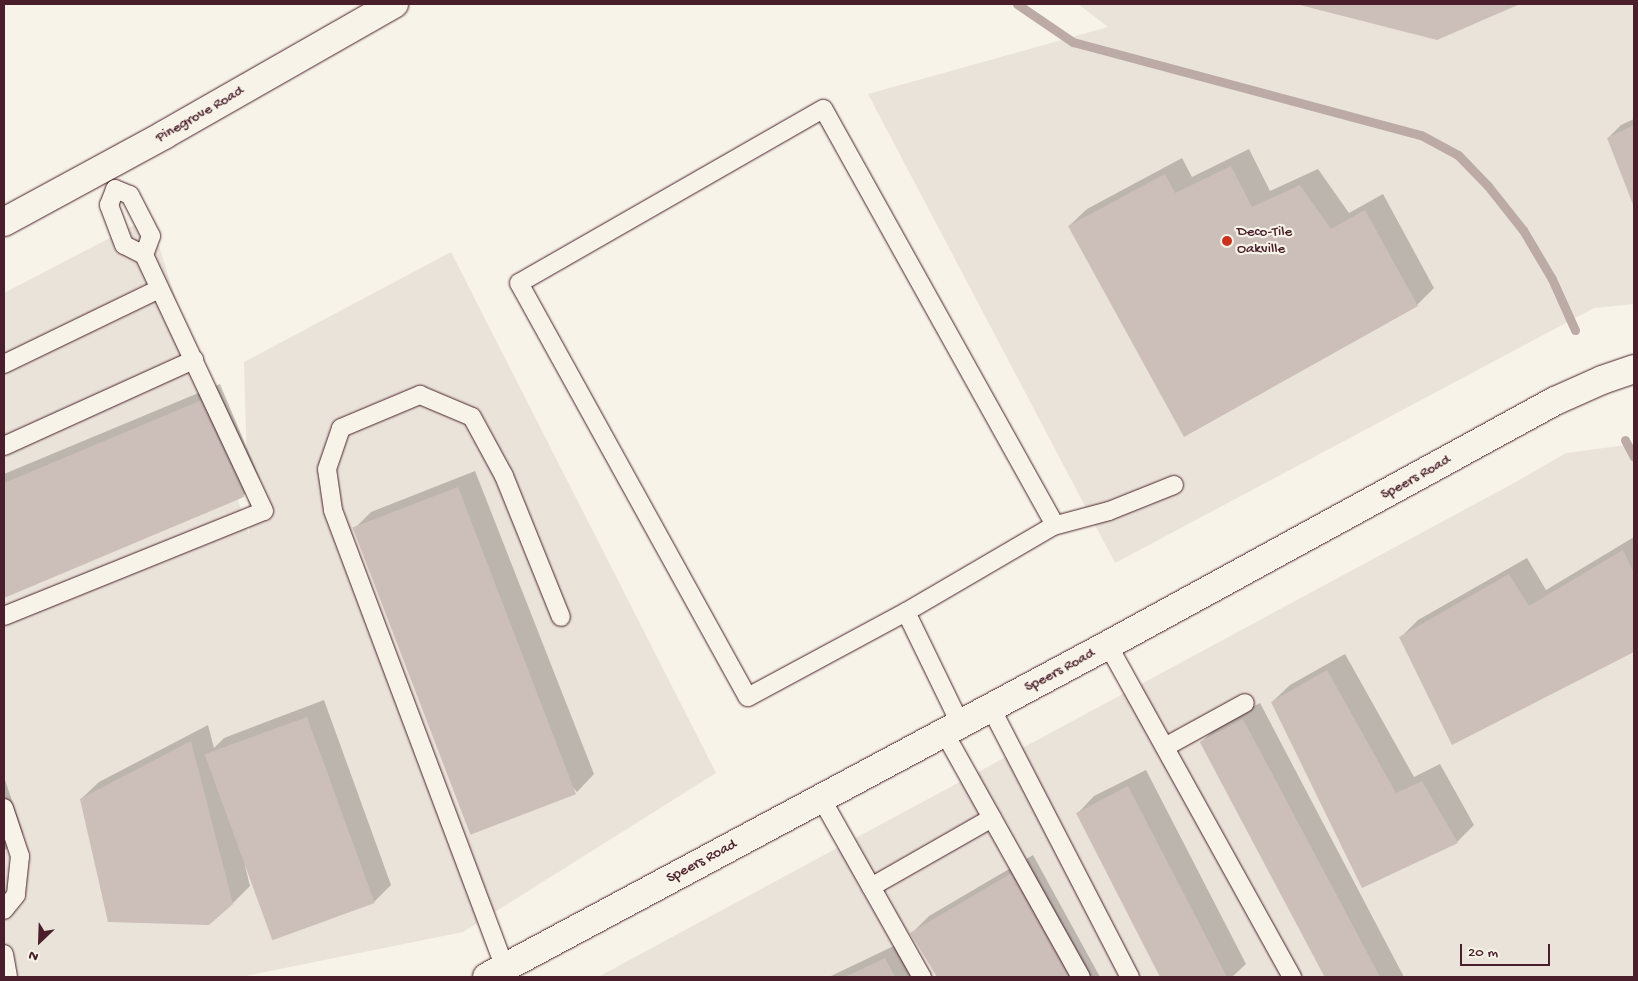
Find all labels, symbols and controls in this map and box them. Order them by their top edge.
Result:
street label: Pinegrove Road [153,83,247,147]
place label: Deco-Tile Oakville [1237,223,1292,258]
marker: Deco-Tile Oakville [1221,235,1233,247]
street label: Speers Road [1378,451,1454,505]
street label: Speers Road [1022,645,1098,697]
street label: Speers Road [664,836,740,888]
north arrow [15,916,65,966]
scale bar [1463,934,1553,966]
text: 20 m [1468,944,1498,962]
text: N [26,946,41,965]

